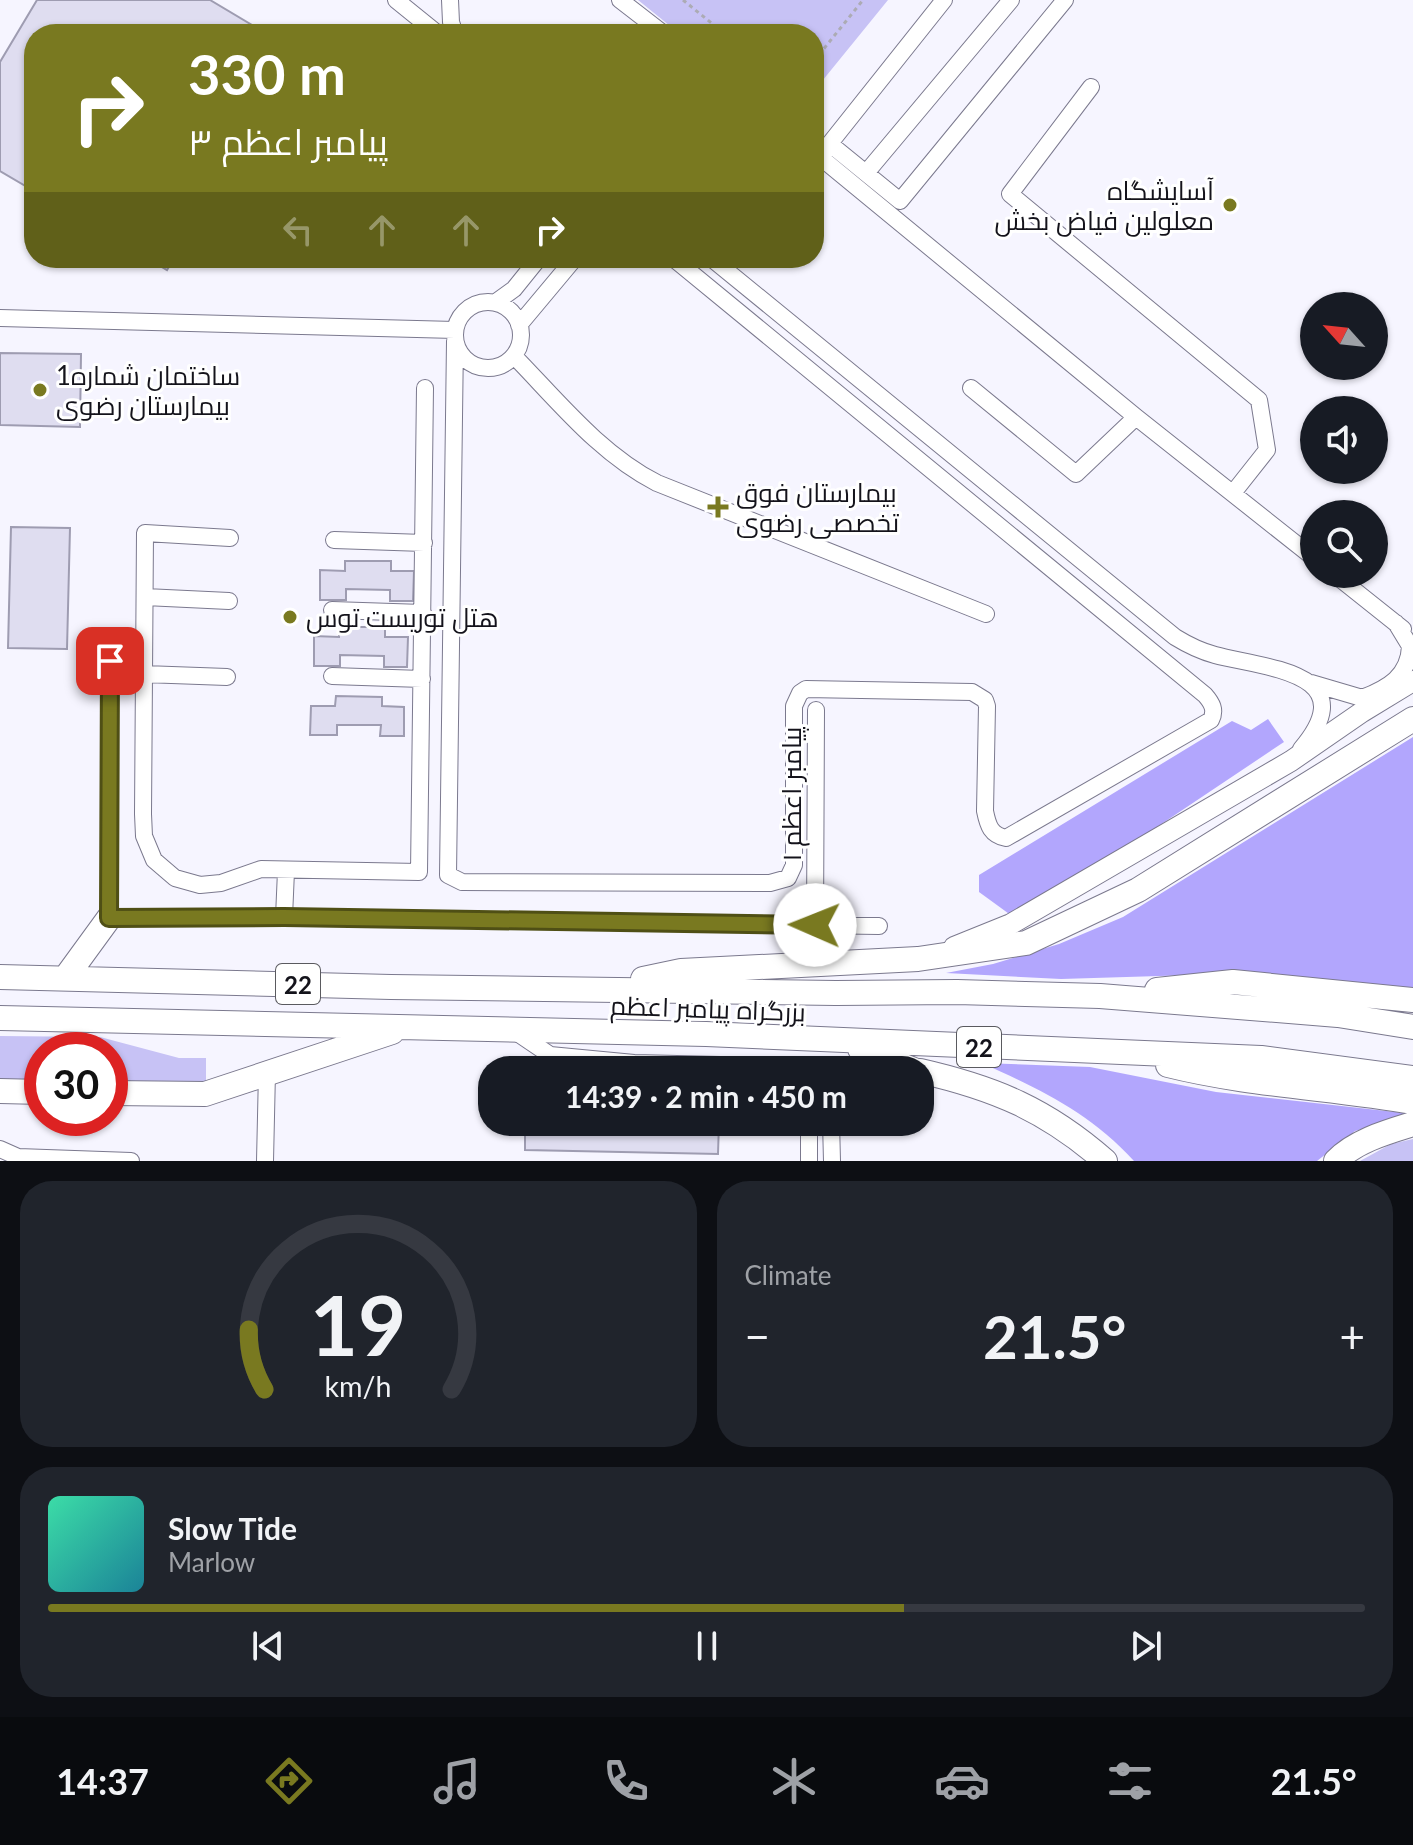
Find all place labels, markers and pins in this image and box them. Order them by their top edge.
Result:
place label: آسایشگاه معلولین فیاض بخش [994,174,1214,237]
marker: آسایشگاه معلولین فیاض بخش [1221,196,1239,214]
place label: ساختمان شماره1 بیمارستان رضوی [56,359,240,421]
marker: ساختمان شماره1 بیمارستان رضوی [31,381,49,399]
place label: بیمارستان فوق تخصصی رضوی [736,476,899,539]
marker: بیمارستان فوق تخصصی رضوی [707,496,729,518]
place label: هتل توریست توس [306,601,499,634]
marker: هتل توریست توس [281,608,299,626]
pin [76,627,144,695]

